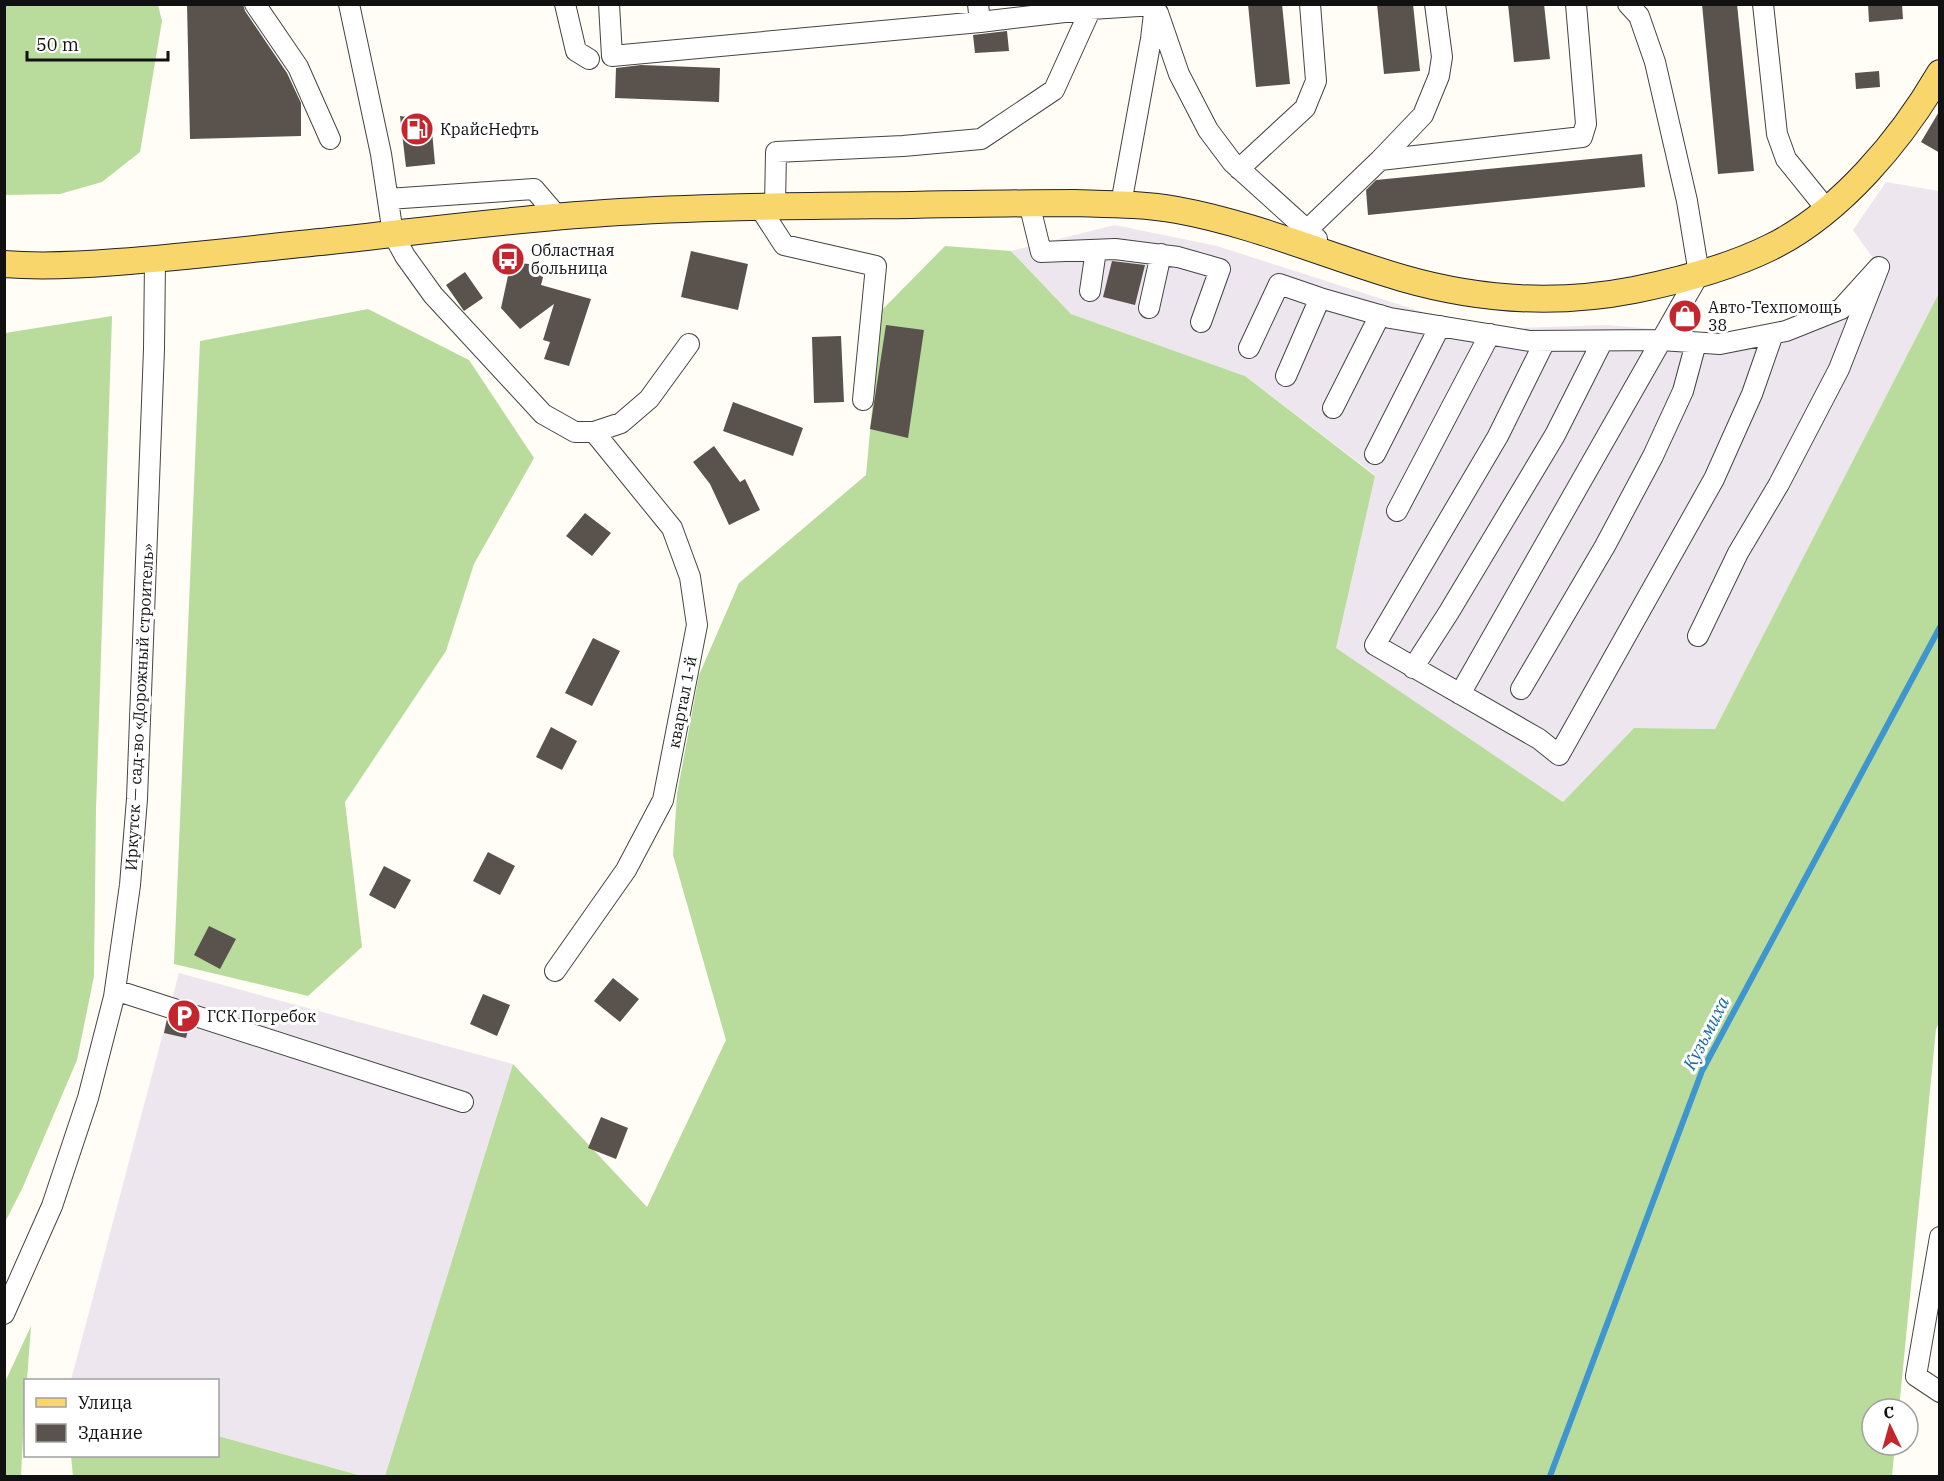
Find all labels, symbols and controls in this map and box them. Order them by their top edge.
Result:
scale bar [27,24,168,62]
text: 50 m [36,33,79,56]
fuel station icon: КрайсНефть [399,111,435,147]
place label: КрайсНефть [440,119,539,139]
place label: Областная больница [531,240,615,278]
bus stop icon: Областная больница [490,241,526,277]
place label: Авто-Техпомощь 38 [1708,297,1842,335]
shop icon: Авто-Техпомощь 38 [1667,298,1703,334]
street label: Иркутск — сад-во «Дорожный строитель» [120,543,158,871]
street label: квартал 1-й [663,654,701,750]
water label: Кузьмиха [1677,992,1734,1074]
parking icon: ГСК Погребок [166,998,202,1034]
place label: ГСК Погребок [207,1006,317,1026]
legend [24,1379,219,1457]
text: Улица [78,1391,133,1414]
north arrow [1860,1397,1920,1457]
text: С [1883,1402,1895,1422]
text: Здание [78,1421,143,1444]

